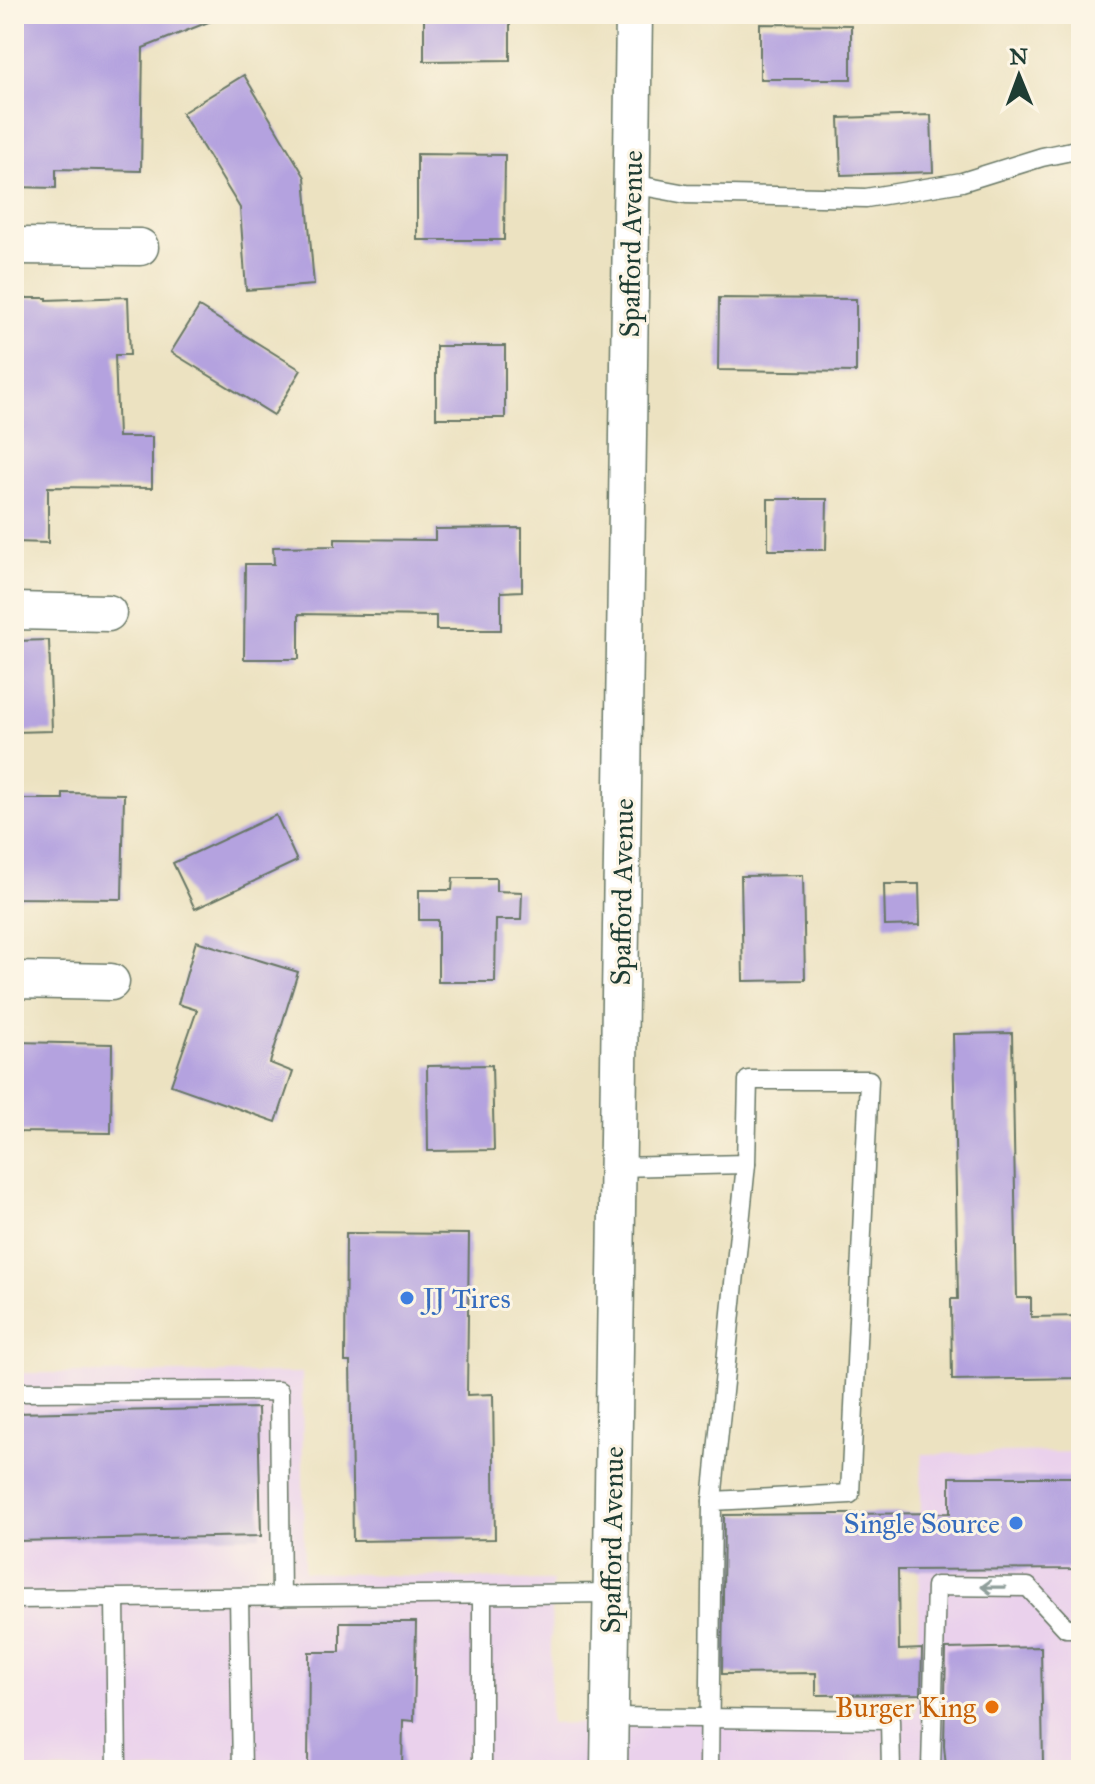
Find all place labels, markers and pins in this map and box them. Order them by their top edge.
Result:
place label: JJ Tires [420,1281,511,1316]
marker: JJ Tires [398,1289,416,1307]
place label: Single Source [844,1506,1000,1541]
marker: Single Source [1007,1514,1025,1532]
place label: Burger King [835,1690,977,1725]
marker: Burger King [983,1698,1001,1716]

